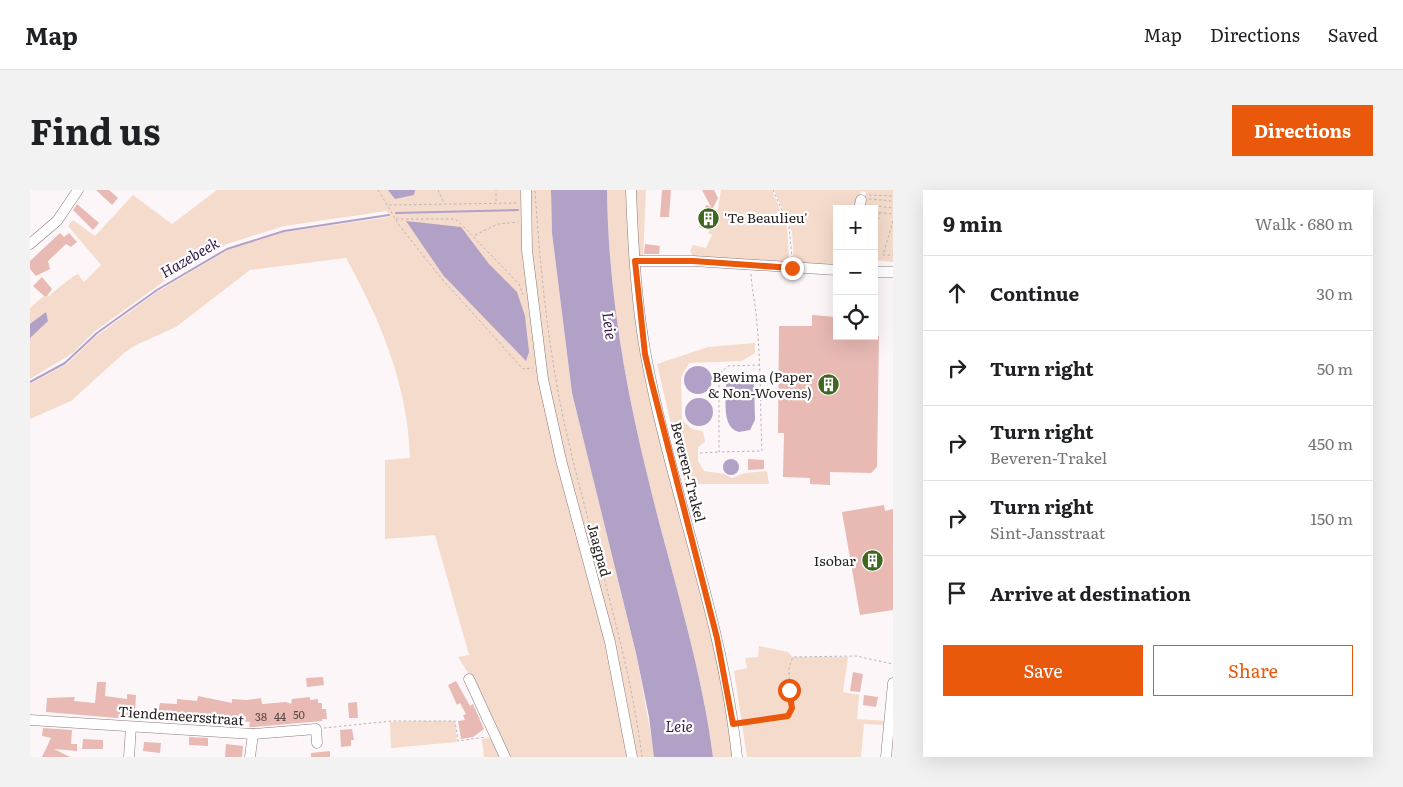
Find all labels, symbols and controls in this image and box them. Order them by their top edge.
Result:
text: Map [25,17,78,52]
text: Map [1144,21,1182,48]
text: Directions [1210,21,1300,48]
text: Saved [1328,21,1378,48]
text: Find us [30,104,160,156]
button: Directions [1232,105,1373,156]
map controls [833,205,878,340]
button: + [833,205,878,250]
building icon: 'Te Beaulieu' [696,206,720,230]
place label: 'Te Beaulieu' [724,207,808,227]
text: 9 min [943,207,1003,238]
text: Walk · 680 m [1255,211,1353,235]
water label: Hazebeek [156,230,224,283]
button: − [833,250,878,295]
route end [781,257,804,280]
icon: ahead [943,279,971,307]
text: Continue [990,279,1079,307]
text: 30 m [1316,281,1353,305]
button: locate [833,295,878,340]
water label: Leie [597,311,624,341]
icon: right [943,354,971,382]
text: Turn right [990,354,1094,382]
text: 50 m [1317,356,1353,380]
place label: Bewima (Paper & Non-Wovens) [708,366,812,402]
building icon: Bewima (Paper & Non-Wovens) [816,373,840,397]
text: Turn right [990,417,1094,445]
street label: Beveren-Trakel [667,420,711,524]
icon: right [943,429,971,457]
text: 450 m [1308,431,1353,455]
text: Beveren-Trakel [990,445,1107,469]
text: Turn right [990,492,1094,520]
icon: right [943,504,971,532]
text: 150 m [1310,506,1353,530]
text: Sint-Jansstraat [990,520,1105,544]
street label: Jaagpad [583,521,617,579]
building icon: Isobar [860,549,884,573]
place label: Isobar [814,550,856,570]
icon: arrive [943,579,971,607]
text: Arrive at destination [990,579,1191,607]
button: Save [943,645,1143,696]
button: Share [1153,645,1353,696]
route start [778,679,801,702]
street label: Tiendemeersstraat [117,701,245,729]
house number: 50 [293,706,305,722]
house number: 38 [255,708,267,724]
house number: 44 [274,708,286,724]
water label: Leie [665,714,693,737]

